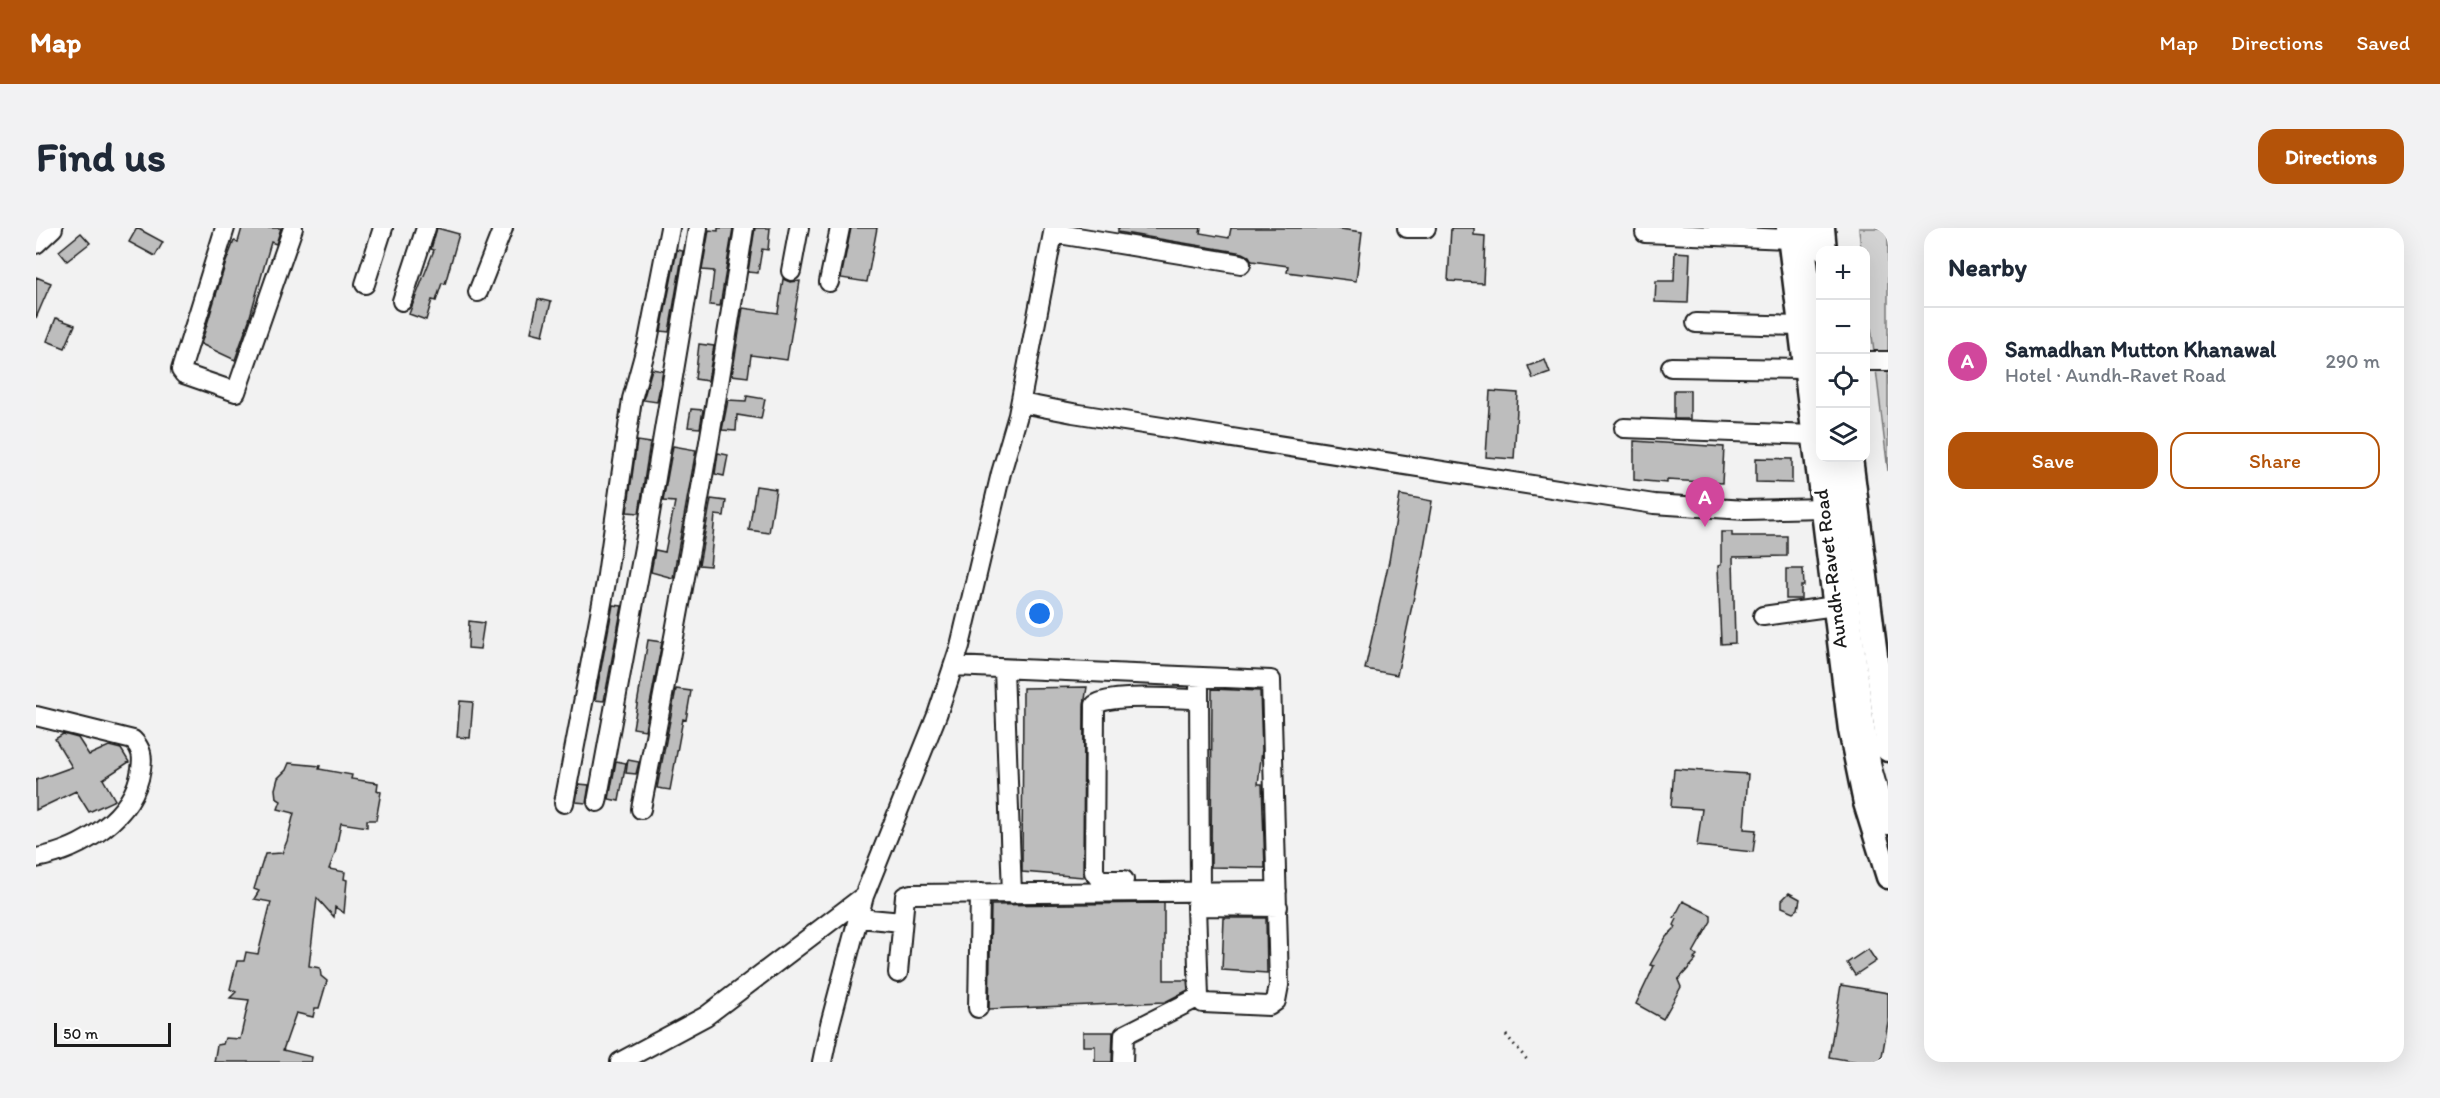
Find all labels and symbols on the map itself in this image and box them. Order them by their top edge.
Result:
pin: A [1686,478,1724,527]
street label: Aundh-Ravet Road [1808,488,1852,650]
your location [1025,599,1054,628]
scale bar [54,1020,171,1048]

